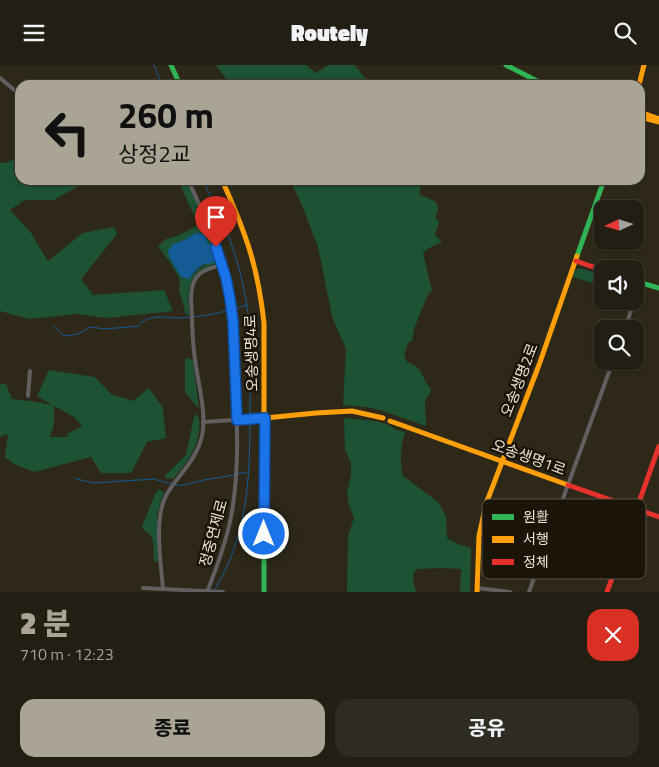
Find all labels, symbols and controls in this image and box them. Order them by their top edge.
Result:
text: Routely [291,16,368,50]
icon: menu [20,19,48,47]
icon: search [611,19,639,47]
text: 260 m [118,88,214,142]
icon: left [35,100,100,165]
text: 상정2교 [118,137,191,171]
pin [195,196,237,247]
north arrow [594,200,644,250]
map controls [594,200,644,370]
icon: arrive [202,203,230,231]
button: sound [594,260,644,310]
street label: 오송생명4로 [238,314,264,392]
button: search [594,320,644,370]
street label: 오송생명2로 [494,340,544,420]
street label: 오송생명1로 [489,433,569,481]
street label: 정중연제로 [193,497,233,569]
legend [482,499,646,579]
text: 원활 [523,506,549,527]
position arrow [237,507,289,559]
text: 서행 [523,528,549,549]
text: 정체 [523,551,549,572]
text: 2 분 [20,600,71,646]
button: close [587,609,639,661]
text: 710 m · 12:23 [20,642,114,666]
button: 종료 [20,699,325,757]
button: 공유 [335,699,639,757]

